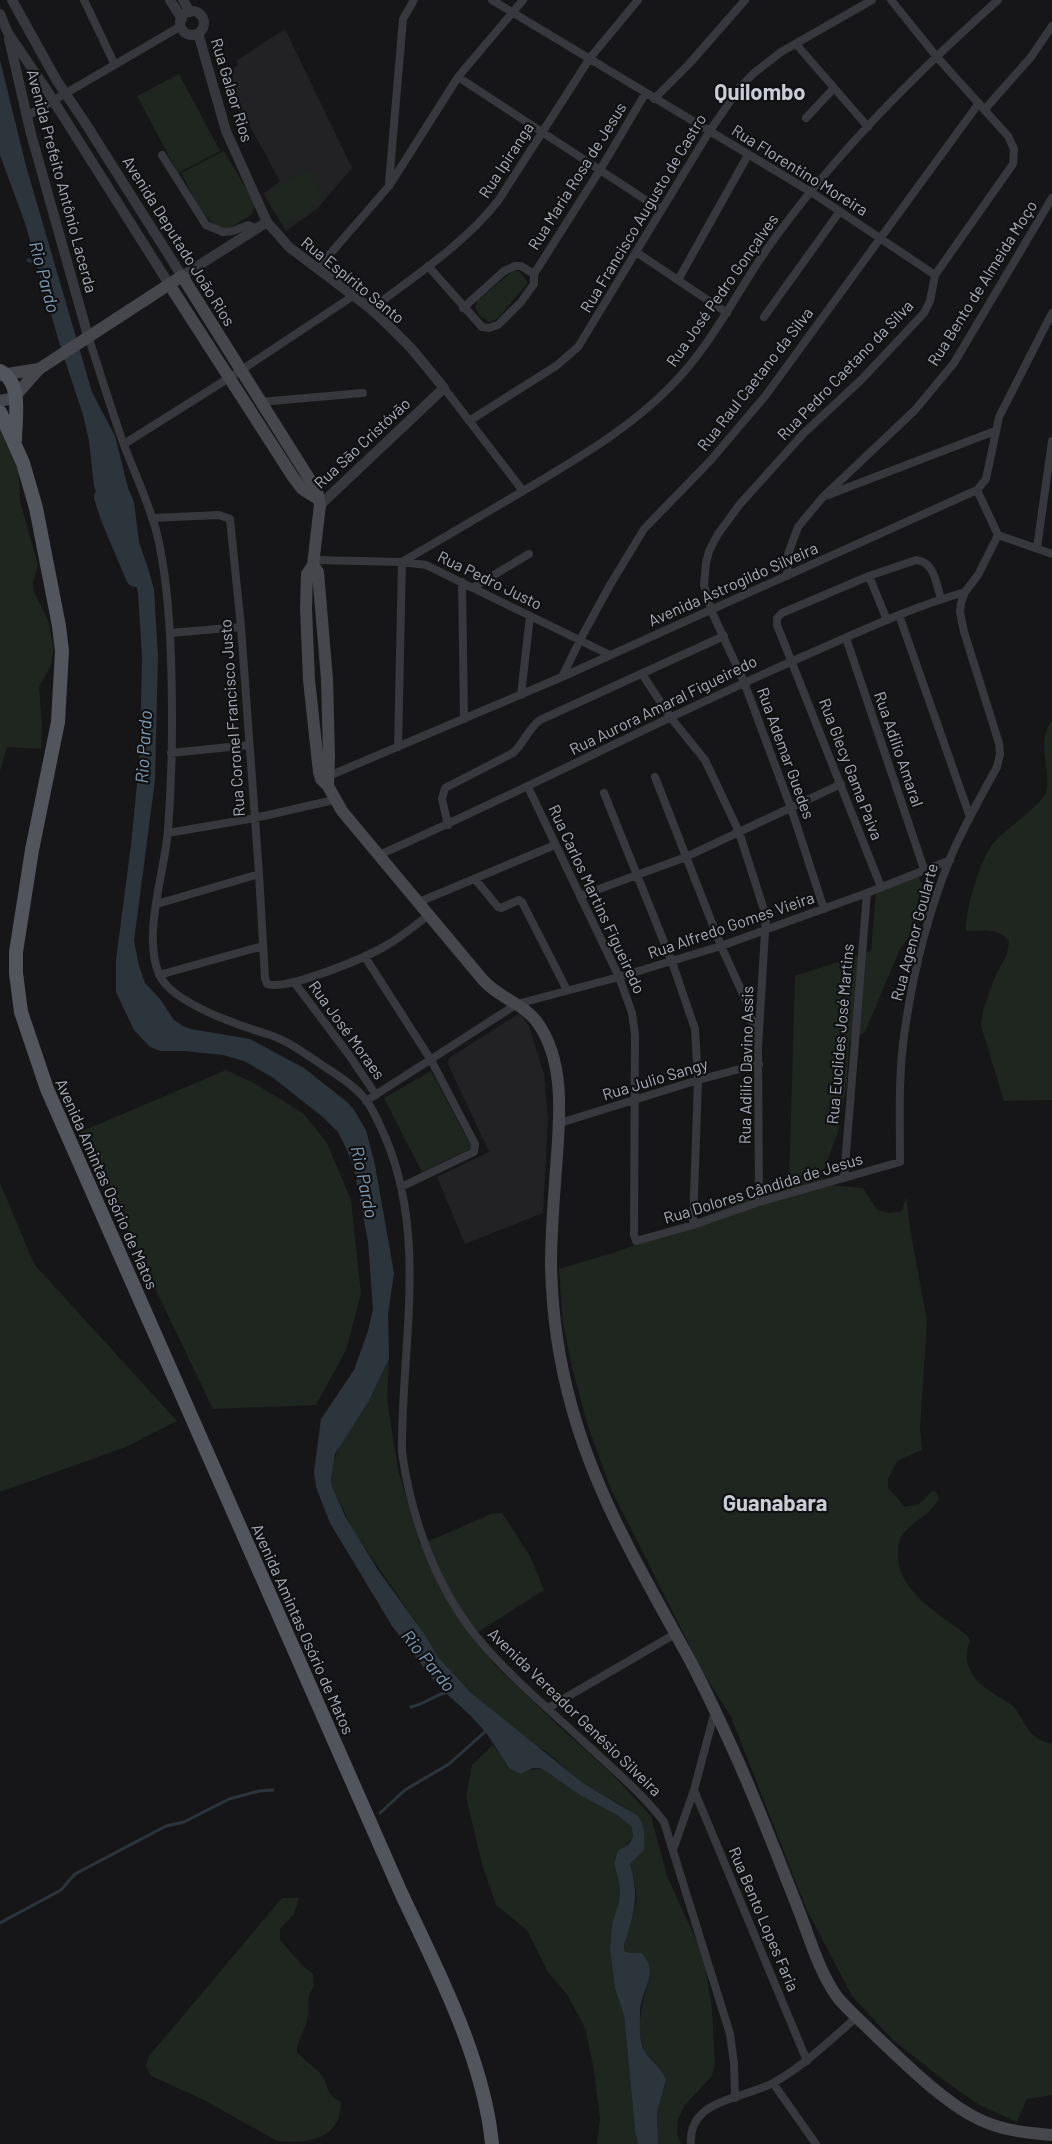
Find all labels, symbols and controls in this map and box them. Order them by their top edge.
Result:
street label: Rua Galaor Rios [208,36,257,144]
street label: Avenida Prefeito Antônio Lacerda [23,67,101,295]
district label: Quilombo [714,78,806,104]
street label: Rua Maria Rosa de Jesus [523,99,630,253]
street label: Rua Francisco Augusto de Castro [576,110,709,315]
street label: Rua Ipiranga [474,118,537,201]
street label: Rua Florentino Moreira [729,120,872,219]
street label: Avenida Deputado João Rios [119,152,240,329]
street label: Rua Bento de Almeida Moço [923,197,1040,369]
street label: Rua José Pedro Gonçalves [662,210,782,370]
street label: Rua Espírito Santo [298,232,409,327]
water label: Rio Pardo [25,239,65,315]
street label: Rua Pedro Caetano da Silva [773,296,917,444]
street label: Rua Raul Caetano da Silva [693,303,816,454]
street label: Rua São Cristóvão [310,393,414,492]
street label: Avenida Astrogildo Silveira [645,538,821,630]
street label: Rua Pedro Justo [435,546,545,613]
street label: Rua Coronel Francisco Justo [215,619,248,817]
street label: Rua Aurora Amaral Figueiredo [566,651,760,758]
street label: Rua Ademar Guedes [754,684,819,821]
street label: Rua Adilio Amaral [871,689,928,809]
street label: Rua Glecy Gama Paiva [816,695,887,842]
water label: Rio Pardo [130,710,156,784]
street label: Rua Carlos Martins Figueiredo [545,801,650,996]
street label: Rua Agenor Goularte [886,861,941,1003]
street label: Rua Alfredo Gomes Vieira [645,887,817,962]
street label: Rua Euclides José Martins [822,943,857,1125]
street label: Rua José Moraes [305,977,390,1083]
street label: Rua Adilio Davino Assis [735,986,756,1144]
street label: Rua Julio Sangy [600,1053,710,1104]
street label: Avenida Amintas Osório de Matos [52,1076,163,1292]
water label: Rio Pardo [347,1144,383,1220]
street label: Rua Dolores Cândida de Jesus [661,1148,865,1227]
district label: Guanabara [723,1489,827,1515]
street label: Avenida Amintas Osório de Matos [248,1521,359,1737]
street label: Avenida Vereador Genésio Silveira [485,1624,666,1800]
water label: Rio Pardo [397,1625,460,1696]
street label: Rua Bento Lopes Faria [725,1844,804,1994]

